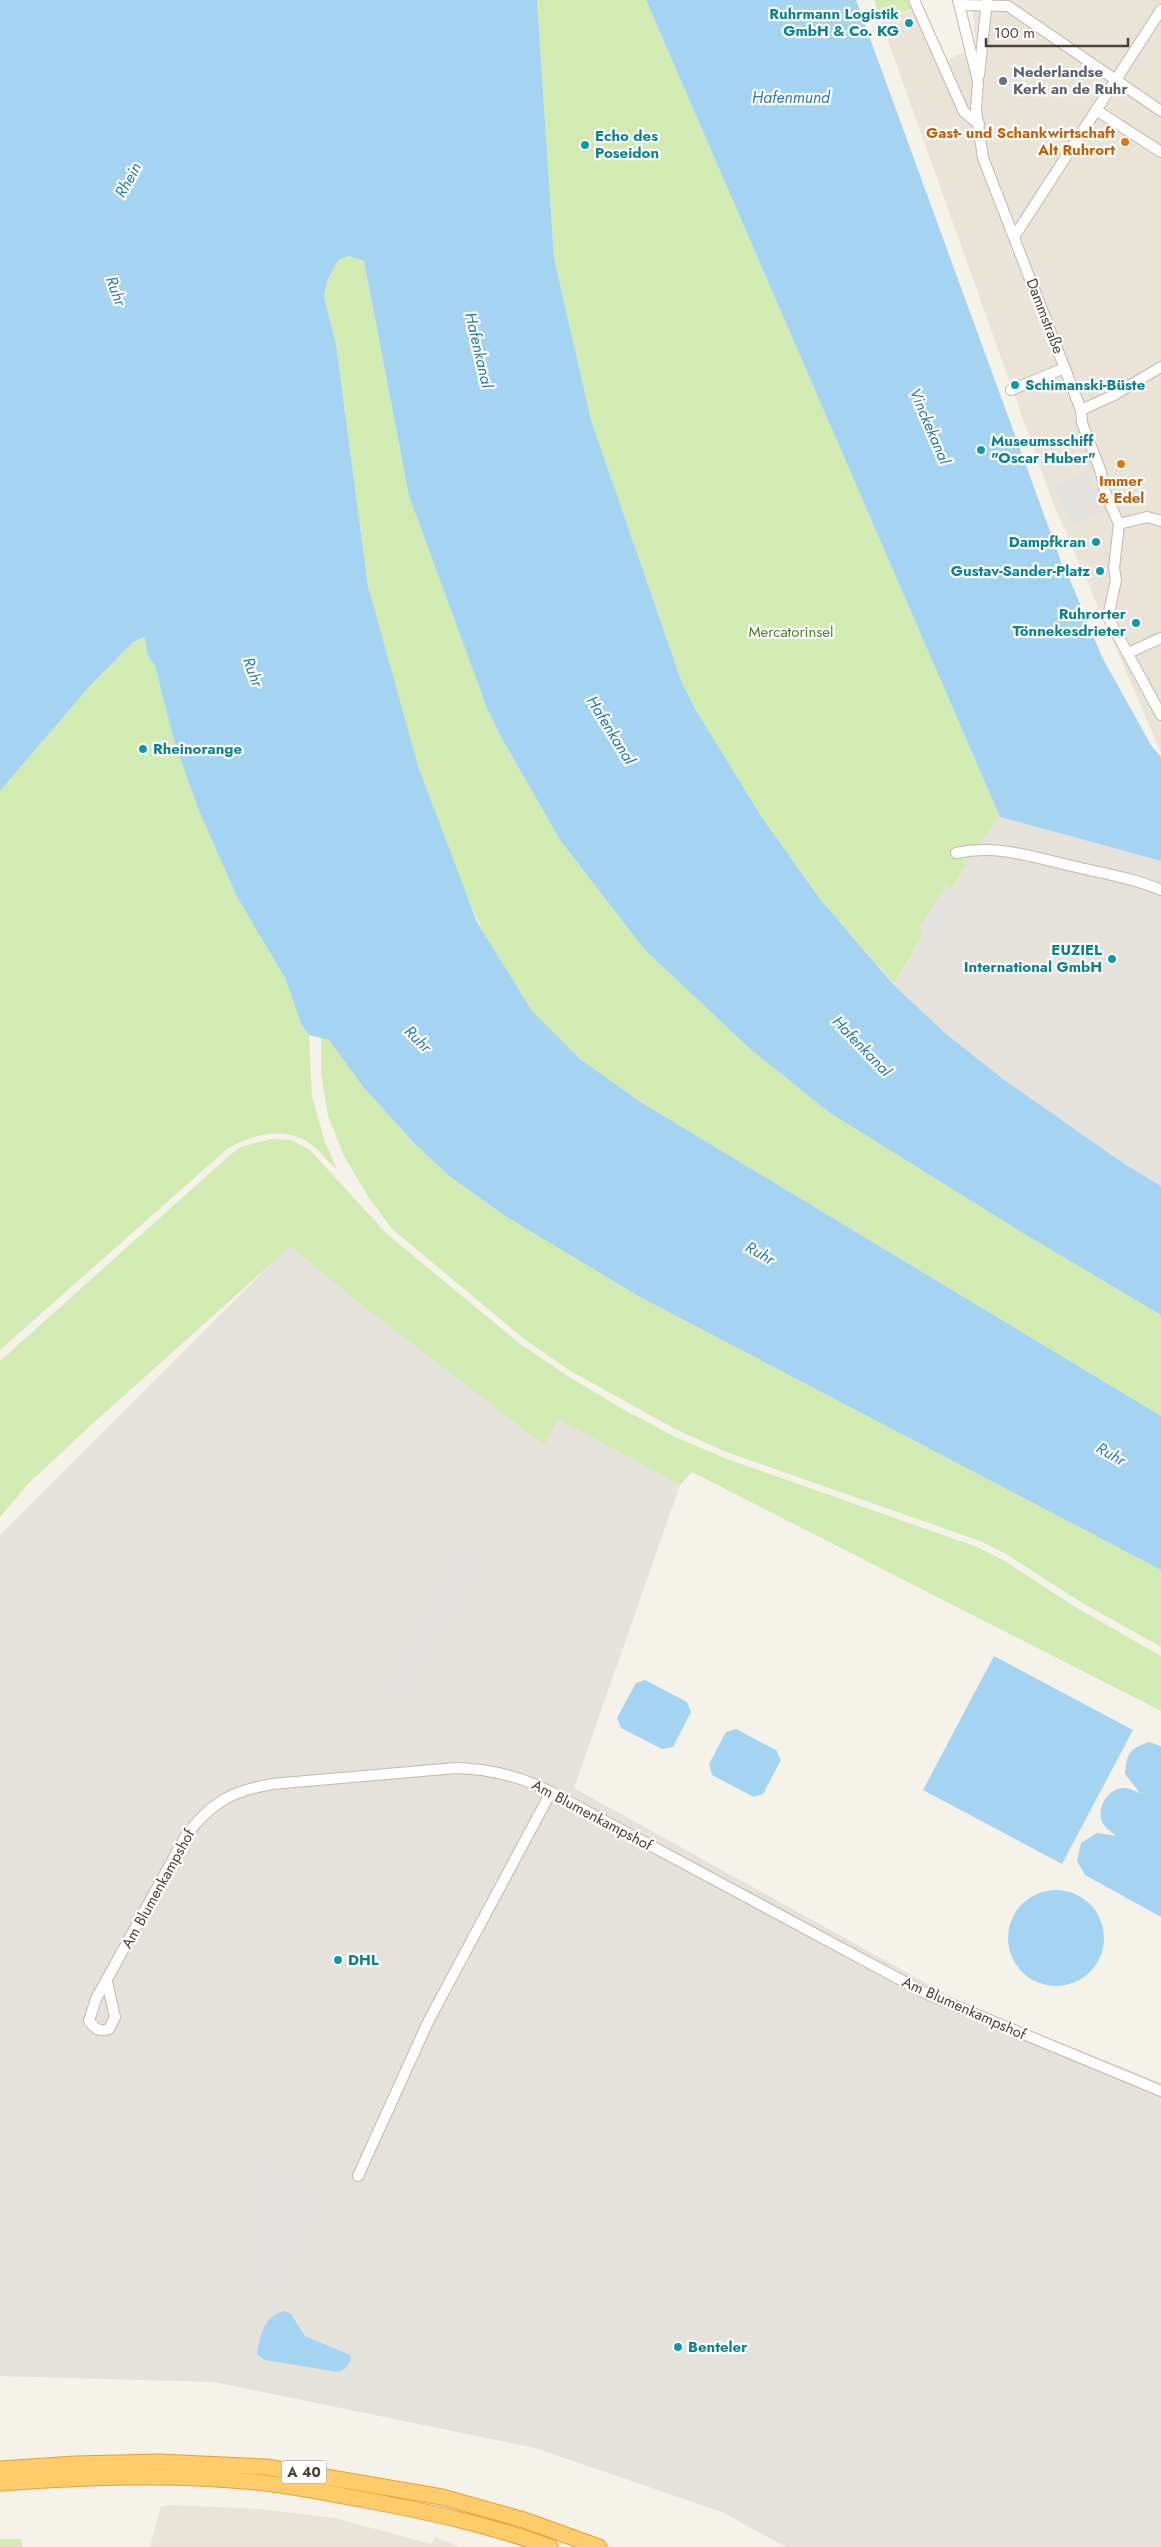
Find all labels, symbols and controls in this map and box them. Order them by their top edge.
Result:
place label: Ruhrmann Logistik GmbH & Co. KG [769,3,899,42]
scale bar [986,15,1128,47]
marker: Ruhrmann Logistik GmbH & Co. KG [903,17,915,29]
text: 100 m [994,22,1035,44]
place label: Nederlandse Kerk an de Ruhr [1013,61,1128,100]
marker: Nederlandse Kerk an de Ruhr [997,75,1009,87]
water label: Hafenmund [752,86,831,109]
place label: Gast- und Schankwirtschaft Alt Ruhrort [926,122,1115,161]
place label: Echo des Poseidon [595,125,659,164]
marker: Gast- und Schankwirtschaft Alt Ruhrort [1119,136,1131,148]
marker: Echo des Poseidon [579,139,591,151]
water label: Rhein [109,158,147,202]
water label: Ruhr [100,273,133,311]
street label: Dammstraße [1021,275,1070,357]
water label: Hafenkanal [459,310,499,391]
place label: Schimanski-Büste [1025,374,1146,396]
marker: Schimanski-Büste [1009,379,1021,391]
water label: Vinckekanal [904,384,957,469]
place label: Museumsschiff "Oscar Huber" [991,430,1096,469]
marker: Museumsschiff "Oscar Huber" [975,444,987,456]
marker: Immer & Edel [1115,458,1127,470]
place label: Immer & Edel [1098,470,1144,509]
place label: Dampfkran [1009,531,1086,553]
marker: Dampfkran [1090,536,1102,548]
place label: Gustav-Sander-Platz [951,560,1090,582]
marker: Gustav-Sander-Platz [1094,565,1106,577]
place label: Ruhrorter Tönnekesdrieter [1013,603,1127,642]
marker: Ruhrorter Tönnekesdrieter [1130,617,1142,629]
park label: Mercatorinsel [748,621,834,643]
water label: Ruhr [237,654,270,692]
water label: Hafenkanal [581,691,642,770]
place label: Rheinorange [153,738,242,760]
marker: Rheinorange [137,743,149,755]
place label: EUZIEL International GmbH [964,939,1102,978]
marker: EUZIEL International GmbH [1106,953,1118,965]
water label: Hafenkanal [827,1010,898,1083]
water label: Ruhr [399,1020,438,1059]
water label: Ruhr [741,1235,780,1271]
water label: Ruhr [1092,1436,1131,1472]
street label: Am Blumenkampshof [528,1774,657,1856]
street label: Am Blumenkampshof [116,1825,200,1953]
place label: DHL [348,1949,379,1971]
marker: DHL [332,1954,344,1966]
street label: Am Blumenkampshof [899,1971,1030,2045]
place label: Benteler [688,2336,748,2358]
marker: Benteler [672,2341,684,2353]
road number: A 40 [282,2460,326,2484]

